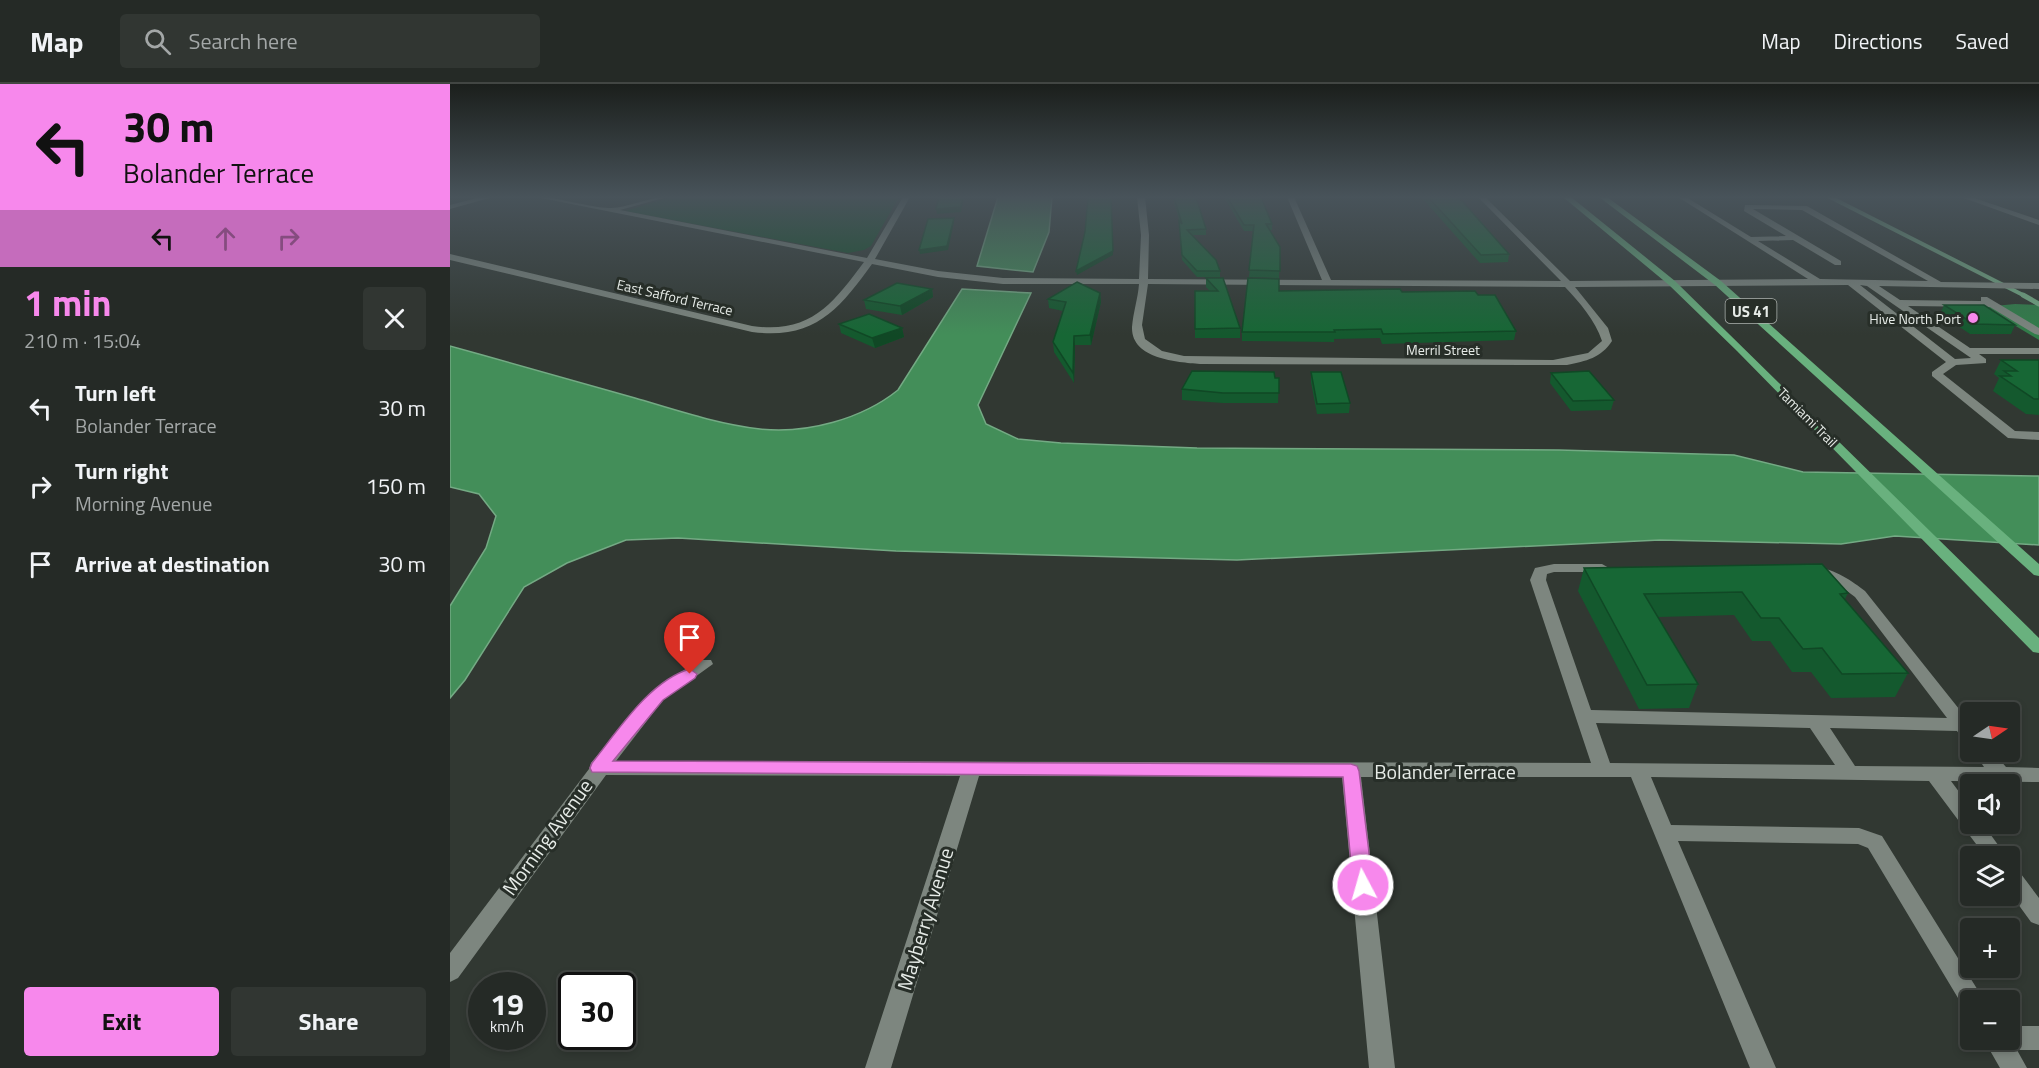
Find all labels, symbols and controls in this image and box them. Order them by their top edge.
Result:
search box [120,14,540,68]
text: Map [30,20,84,63]
text: Search here [189,24,298,58]
icon: search [141,25,174,58]
text: Map [1761,25,1801,57]
text: Directions [1834,25,1923,57]
text: Saved [1956,25,2009,57]
text: 30 m [123,94,215,158]
icon: left [24,108,102,186]
text: Bolander Terrace [123,152,314,193]
icon: left [146,222,179,255]
icon: ahead [209,222,242,255]
icon: right [272,222,305,255]
street label: East Safford Terrace [615,273,735,321]
text: 1 min [24,275,111,330]
button: close [363,287,426,350]
road number: US 41 [1726,299,1776,323]
place label: Hive North Port [1869,308,1961,329]
marker: Hive North Port [1966,311,1980,325]
text: 210 m · 15:04 [24,325,141,356]
street label: Merril Street [1406,339,1480,360]
text: Turn left [75,376,156,410]
street label: Tamiami Trail [1773,382,1843,452]
text: 30 m [378,391,426,425]
icon: left [24,392,57,425]
text: Bolander Terrace [75,410,217,441]
text: Turn right [75,454,169,488]
text: 150 m [366,469,426,503]
icon: right [24,470,57,503]
text: Morning Avenue [75,488,212,519]
text: Arrive at destination [75,547,270,581]
text: 30 m [378,547,426,581]
icon: arrive [24,548,57,581]
pin [664,612,715,674]
icon: arrive [673,621,706,654]
north arrow [1960,702,2020,762]
map controls [1960,702,2020,1050]
street label: Bolander Terrace [1374,756,1516,787]
street label: Morning Avenue [494,772,600,902]
button: sound [1960,774,2020,834]
street label: Mayberry Avenue [889,844,961,994]
button: layers [1960,846,2020,906]
position arrow [1331,853,1395,917]
button: + [1960,918,2020,978]
speed limit sign: 30 [558,972,636,1050]
text: 19 [490,981,524,1027]
button: Exit [24,987,219,1056]
button: Share [231,987,426,1056]
button: − [1960,990,2020,1050]
text: km/h [490,1015,524,1038]

